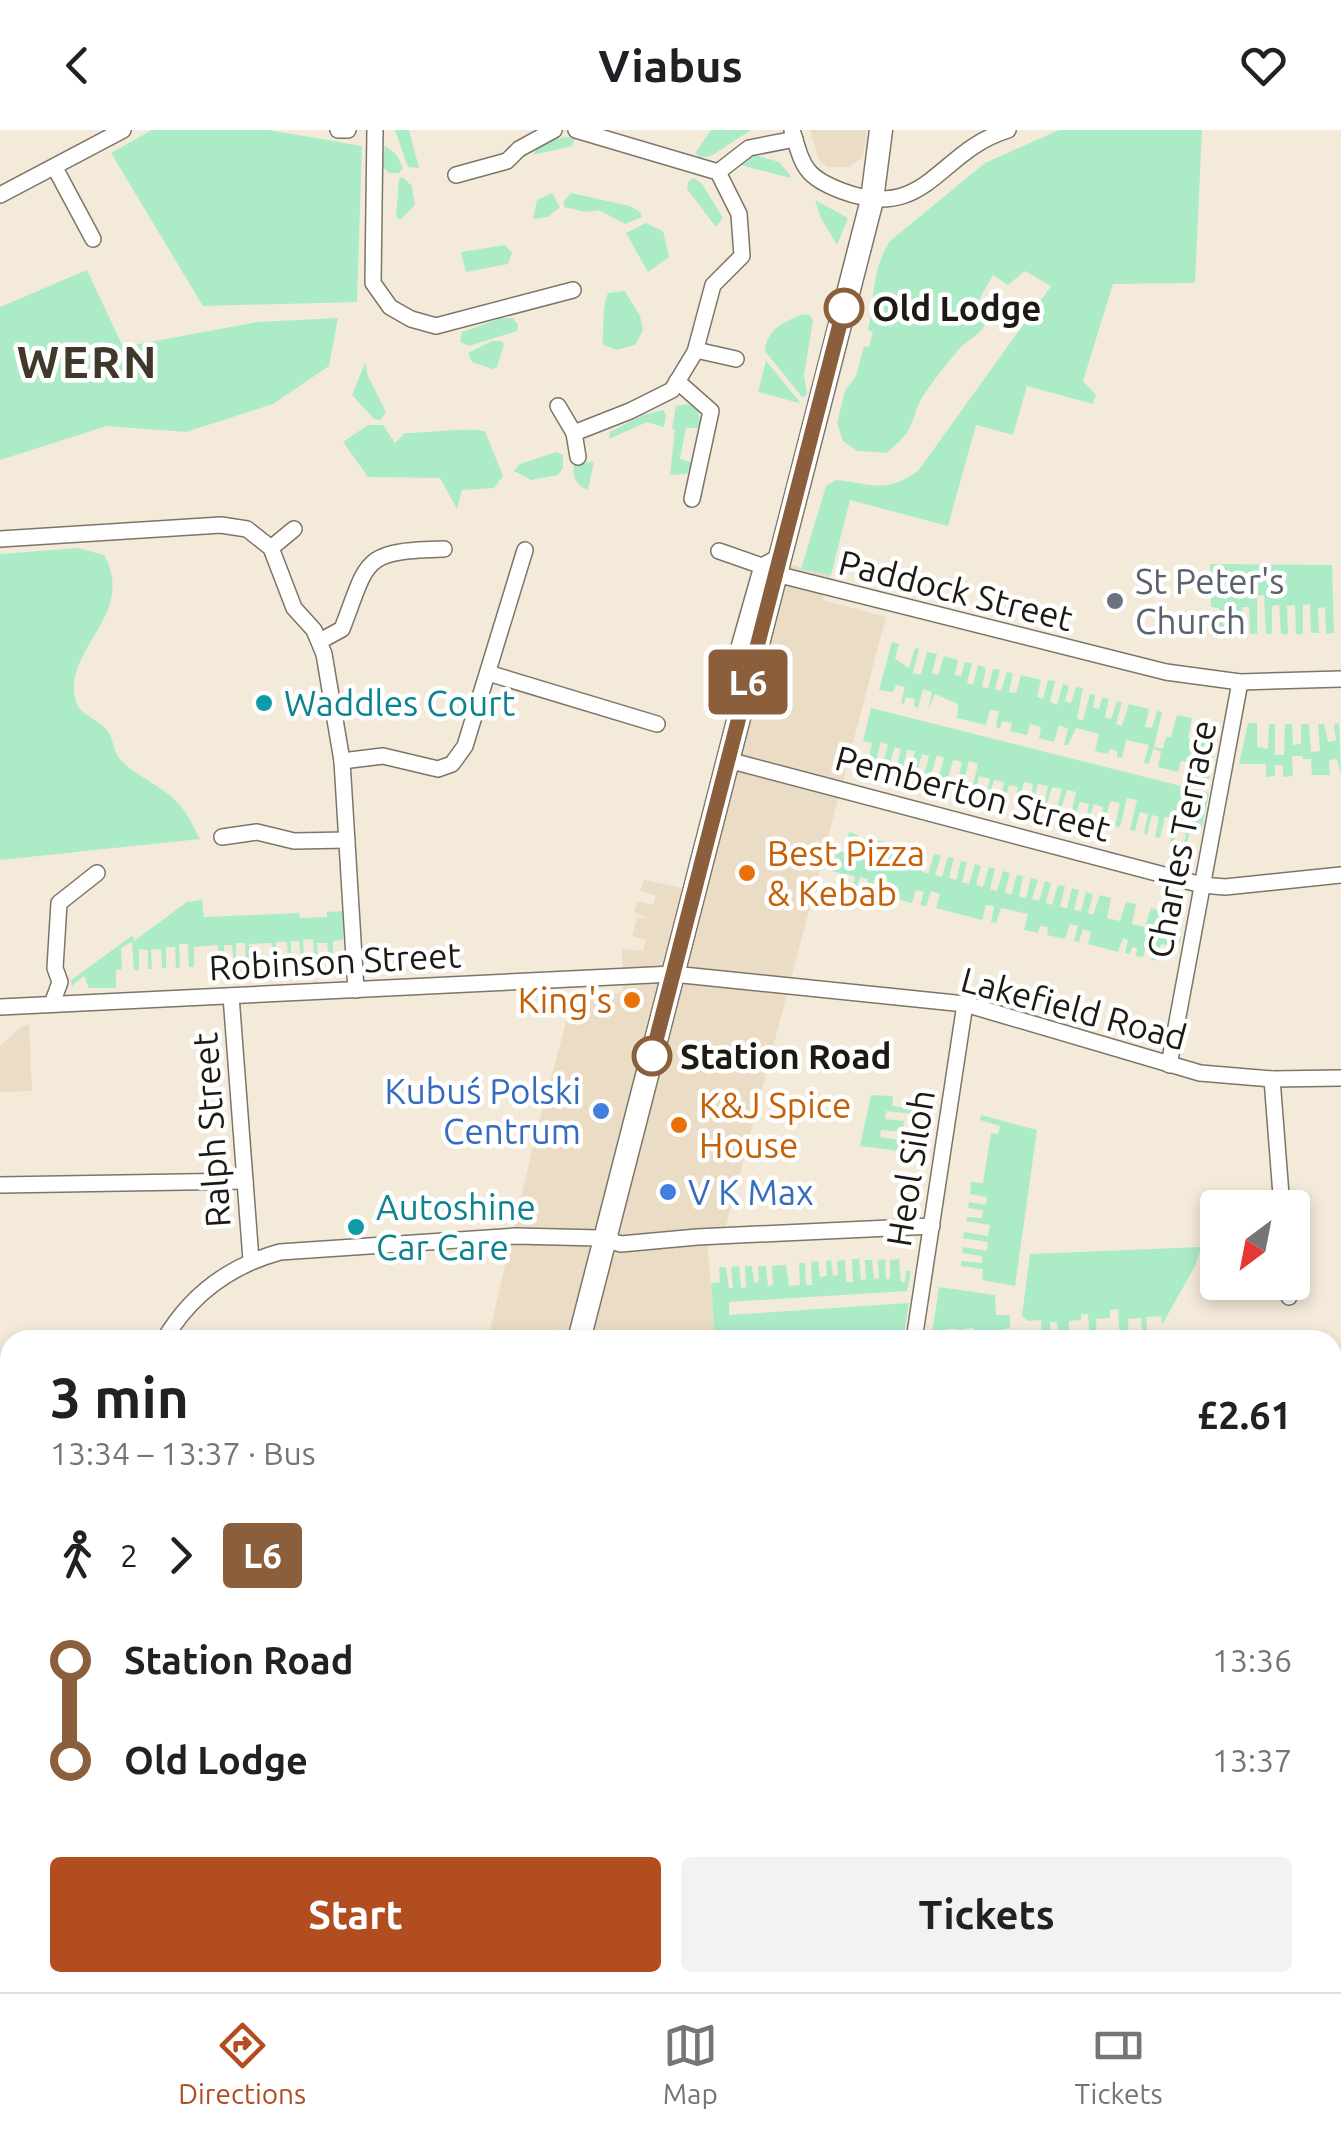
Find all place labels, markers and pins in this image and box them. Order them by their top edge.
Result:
place label: Old Lodge [872,288,1041,328]
marker: Old Lodge [825,289,863,327]
place label: St Peter's Church [1135,561,1285,641]
marker: St Peter's Church [1104,590,1126,612]
place label: Waddles Court [284,683,515,723]
marker: Waddles Court [253,692,275,714]
place label: Best Pizza & Kebab [767,833,925,913]
marker: Best Pizza & Kebab [736,862,758,884]
place label: King's [518,980,612,1020]
marker: King's [621,989,643,1011]
place label: Station Road [680,1036,891,1076]
marker: Station Road [633,1037,671,1075]
place label: Kubuś Polski Centrum [385,1071,581,1151]
place label: K&J Spice House [699,1085,851,1165]
marker: Kubuś Polski Centrum [590,1100,612,1122]
marker: K&J Spice House [668,1114,690,1136]
place label: V K Max [688,1172,814,1212]
marker: V K Max [657,1181,679,1203]
place label: Autoshine Car Care [376,1187,536,1267]
marker: Autoshine Car Care [345,1216,367,1238]

